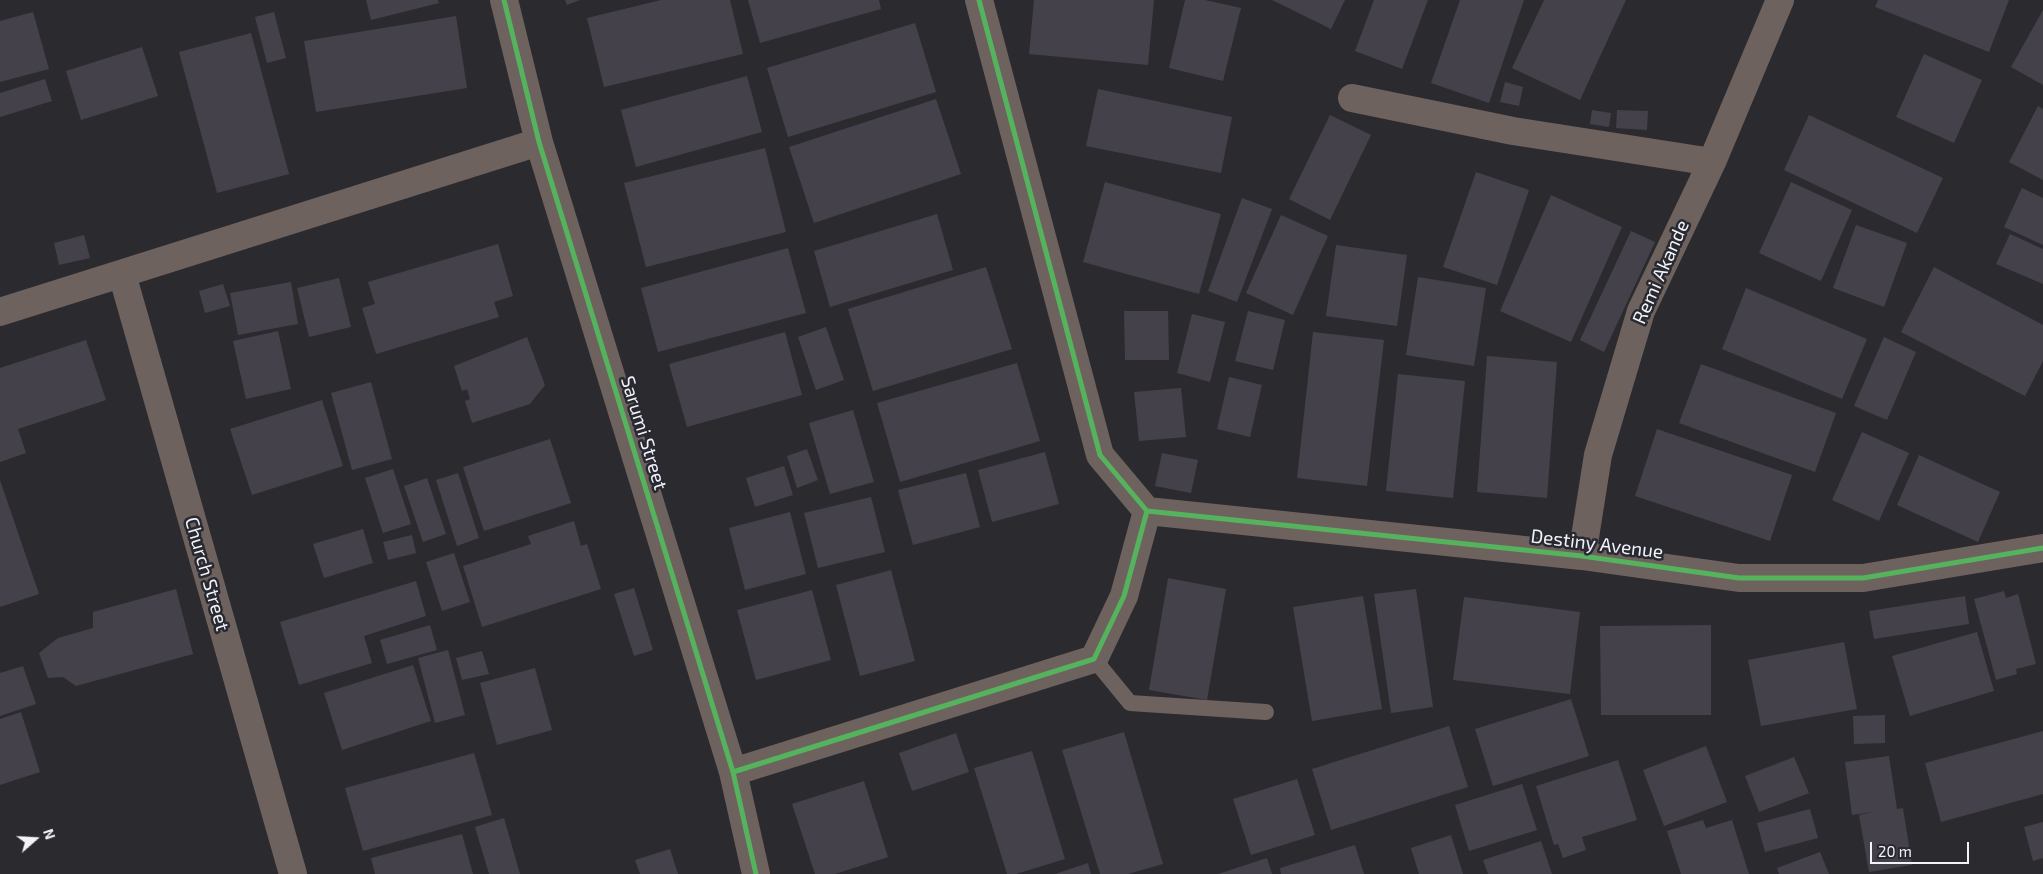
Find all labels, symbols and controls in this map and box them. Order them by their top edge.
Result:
street label: Remi Akande [1628,216,1694,328]
street label: Sarumi Street [616,373,672,493]
street label: Church Street [180,514,234,634]
street label: Destiny Avenue [1529,525,1665,563]
north arrow [10,814,60,864]
text: N [40,826,59,841]
scale bar [1873,832,1972,864]
text: 20 m [1878,842,1912,860]

